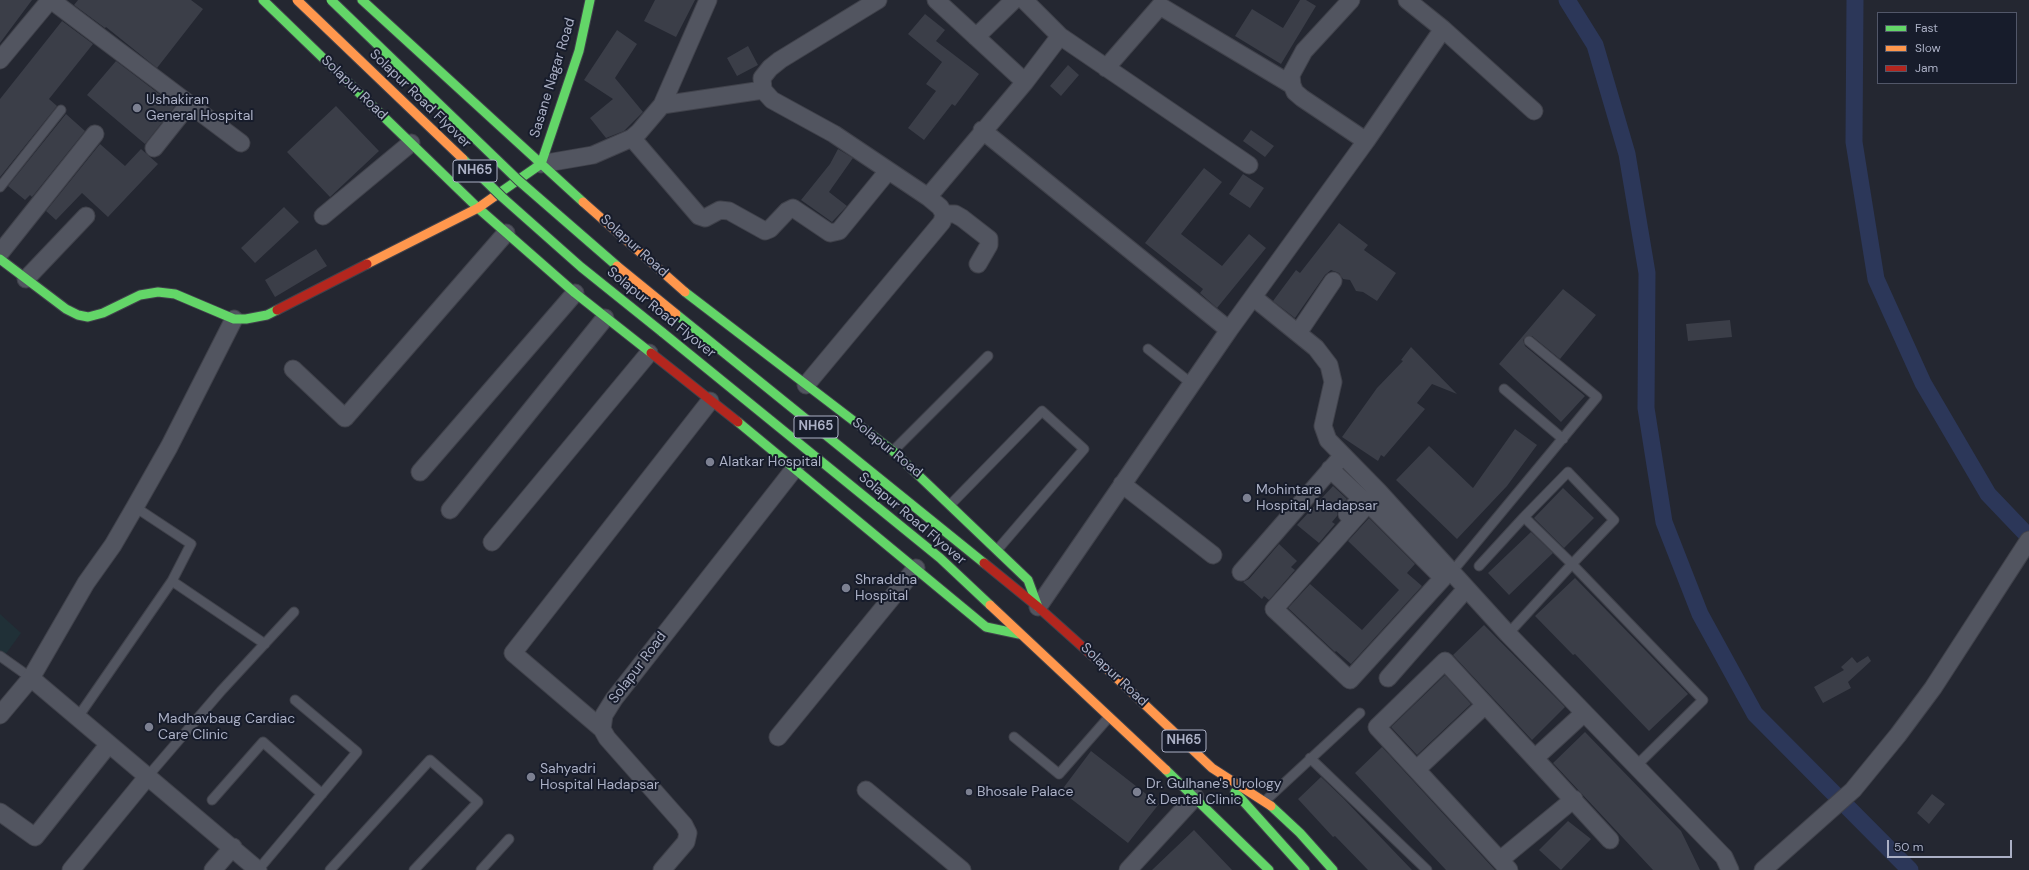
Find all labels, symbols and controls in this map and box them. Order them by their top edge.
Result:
legend [1877,12,2017,84]
street label: Sasane Nagar Road [527,16,579,140]
text: Fast [1915,20,1938,36]
text: Slow [1915,40,1941,56]
street label: Solapur Road Flyover [366,46,474,152]
street label: Solapur Road [317,52,391,124]
text: Jam [1915,60,1938,76]
place label: Ushakiran General Hospital [146,92,253,124]
marker: Ushakiran General Hospital [131,102,143,114]
road number: NH65 [453,160,497,182]
street label: Solapur Road [597,211,671,281]
street label: Solapur Road Flyover [603,264,719,362]
street label: Solapur Road [849,415,925,481]
road number: NH65 [794,416,838,438]
place label: Alatkar Hospital [719,454,821,470]
marker: Alatkar Hospital [704,456,716,468]
street label: Solapur Road Flyover [855,469,969,569]
place label: Mohintara Hospital, Hadapsar [1256,482,1378,514]
marker: Mohintara Hospital, Hadapsar [1241,492,1253,504]
place label: Shraddha Hospital [855,572,917,604]
marker: Shraddha Hospital [840,582,852,594]
street label: Solapur Road [606,629,670,707]
street label: Solapur Road [1077,640,1151,710]
place label: Madhavbaug Cardiac Care Clinic [158,711,295,744]
marker: Madhavbaug Cardiac Care Clinic [143,721,155,733]
road number: NH65 [1162,730,1206,752]
place label: Sahyadri Hospital Hadapsar [540,761,659,794]
marker: Sahyadri Hospital Hadapsar [525,771,537,783]
place label: Dr. Gulhane's Urology & Dental Clinic [1146,776,1282,808]
place label: Bhosale Palace [977,784,1073,800]
marker: Dr. Gulhane's Urology & Dental Clinic [1131,786,1143,798]
marker: Bhosale Palace [964,787,974,797]
scale bar [1889,832,2014,858]
text: 50 m [1894,839,1923,855]

